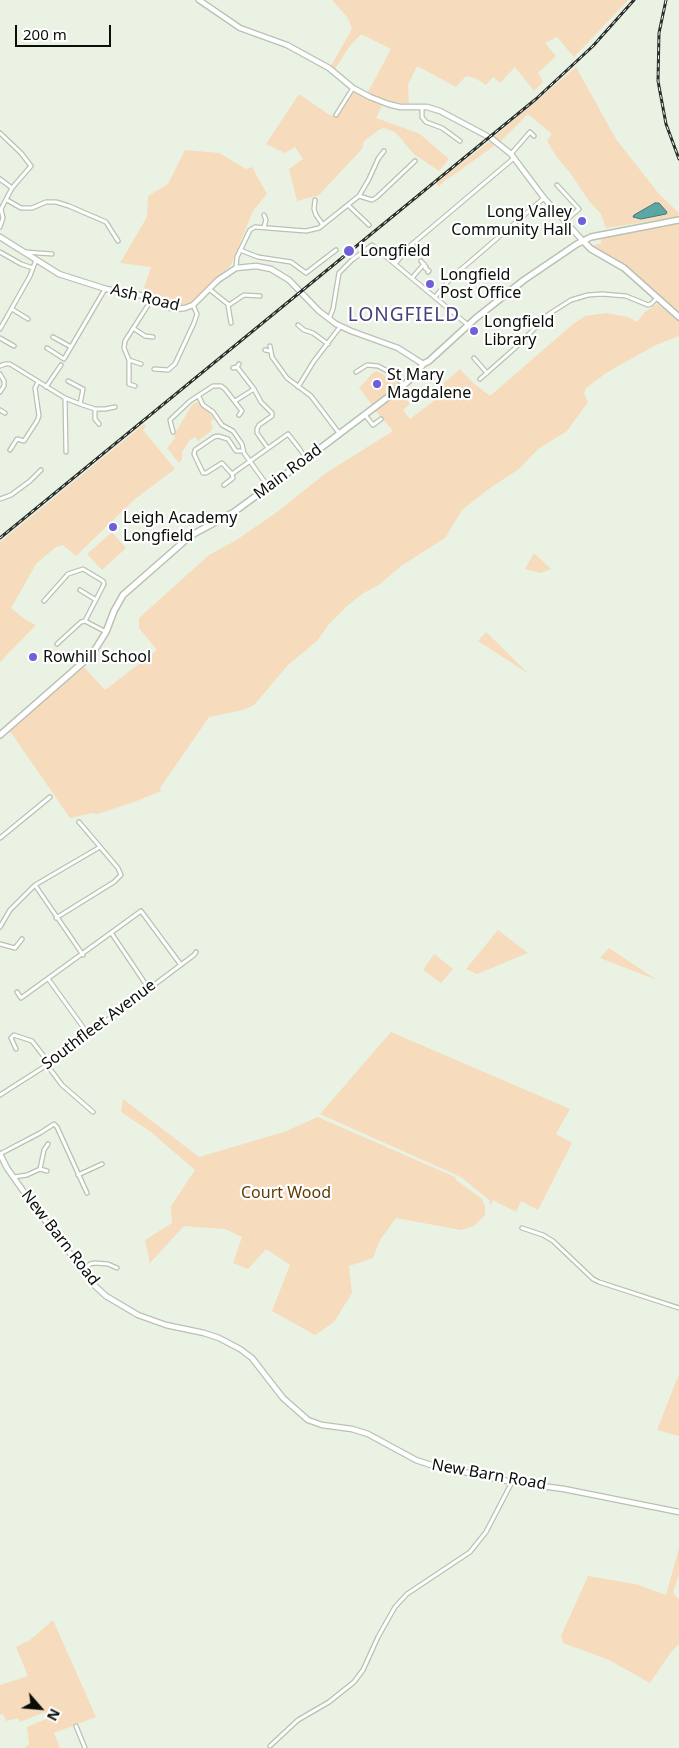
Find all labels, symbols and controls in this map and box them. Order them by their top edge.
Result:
scale bar [18,15,114,47]
text: 200 m [23,24,67,44]
place label: Long Valley Community Hall [451,202,572,240]
marker: Long Valley Community Hall [576,215,588,227]
place label: Longfield [360,241,430,261]
marker: Longfield [342,244,356,258]
place label: Longfield Post Office [440,265,521,303]
marker: Longfield Post Office [424,278,436,290]
street label: Ash Road [109,280,181,316]
district label: LONGFIELD [347,305,461,327]
place label: Longfield Library [484,312,554,350]
marker: Longfield Library [468,325,480,337]
place label: St Mary Magdalene [387,365,471,403]
marker: St Mary Magdalene [371,378,383,390]
street label: Main Road [250,440,326,504]
place label: Leigh Academy Longfield [123,508,237,546]
marker: Leigh Academy Longfield [107,521,119,533]
place label: Rowhill School [43,647,151,667]
marker: Rowhill School [27,651,39,663]
street label: Southfleet Avenue [38,976,160,1074]
park label: Court Wood [241,1183,331,1203]
street label: New Barn Road [17,1186,103,1290]
street label: New Barn Road [430,1455,548,1495]
north arrow [15,1683,65,1733]
text: N [43,1706,65,1724]

